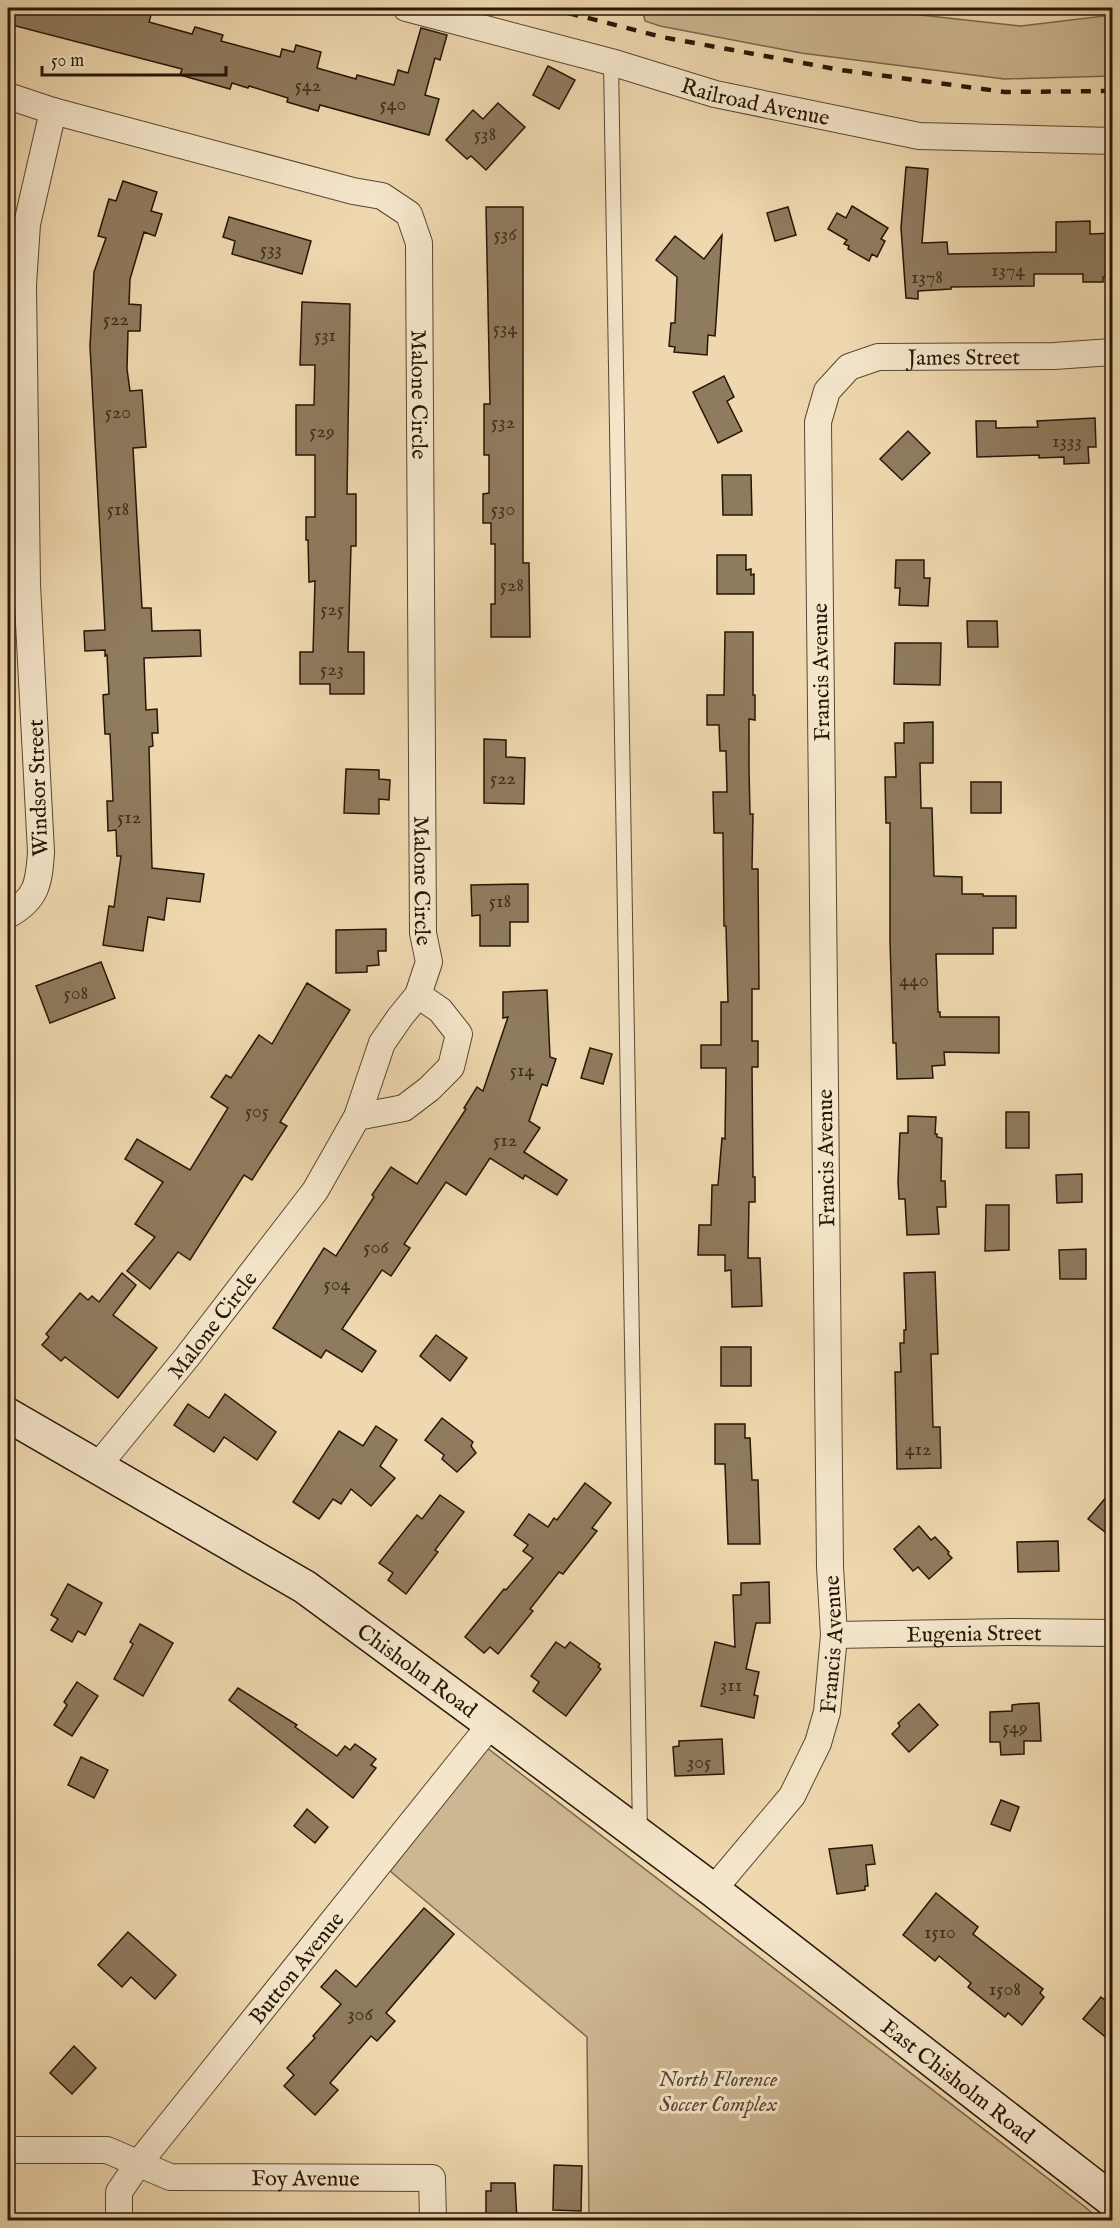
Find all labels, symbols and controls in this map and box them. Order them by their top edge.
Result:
scale bar [42,39,226,77]
text: 50 m [51,50,84,73]
street label: Railroad Avenue [677,72,832,133]
house number: 542 [295,73,321,98]
house number: 540 [380,92,406,117]
house number: 538 [474,122,496,147]
house number: 536 [493,222,517,247]
house number: 533 [260,237,282,262]
house number: 1374 [991,258,1025,283]
house number: 1378 [911,265,943,290]
house number: 522 [103,307,129,332]
house number: 534 [493,316,517,341]
house number: 531 [314,323,336,348]
street label: Malone Circle [404,330,432,459]
street label: James Street [905,344,1021,373]
house number: 520 [105,400,131,425]
house number: 532 [491,410,515,435]
house number: 529 [309,419,335,444]
house number: 1333 [1052,429,1082,454]
house number: 518 [107,497,129,522]
house number: 530 [491,497,515,522]
house number: 528 [500,573,524,598]
house number: 525 [320,597,344,622]
street label: Francis Avenue [807,603,837,741]
house number: 523 [320,657,344,682]
street label: Windsor Street [23,718,55,857]
house number: 522 [490,766,516,791]
house number: 512 [117,805,141,830]
street label: Malone Circle [406,816,437,948]
house number: 518 [489,889,511,914]
house number: 440 [899,968,929,993]
house number: 508 [64,981,88,1006]
house number: 514 [510,1058,534,1083]
street label: Francis Avenue [812,1089,842,1227]
house number: 505 [245,1099,269,1124]
house number: 512 [493,1128,517,1153]
house number: 506 [363,1235,389,1260]
street label: Malone Circle [163,1266,264,1386]
house number: 504 [324,1272,351,1297]
house number: 412 [905,1437,931,1462]
street label: Francis Avenue [815,1574,851,1715]
street label: Chisholm Road [351,1618,482,1725]
street label: Eugenia Street [906,1620,1042,1650]
house number: 311 [720,1673,742,1698]
house number: 549 [1002,1715,1028,1740]
house number: 305 [687,1750,711,1775]
street label: Button Avenue [244,1907,351,2031]
house number: 1510 [924,1920,956,1945]
house number: 1508 [989,1977,1021,2002]
house number: 306 [347,2002,373,2027]
street label: East Chisholm Road [875,2014,1040,2151]
park label: North Florence Soccer Complex [659,2066,778,2119]
street label: Foy Avenue [251,2165,360,2194]

